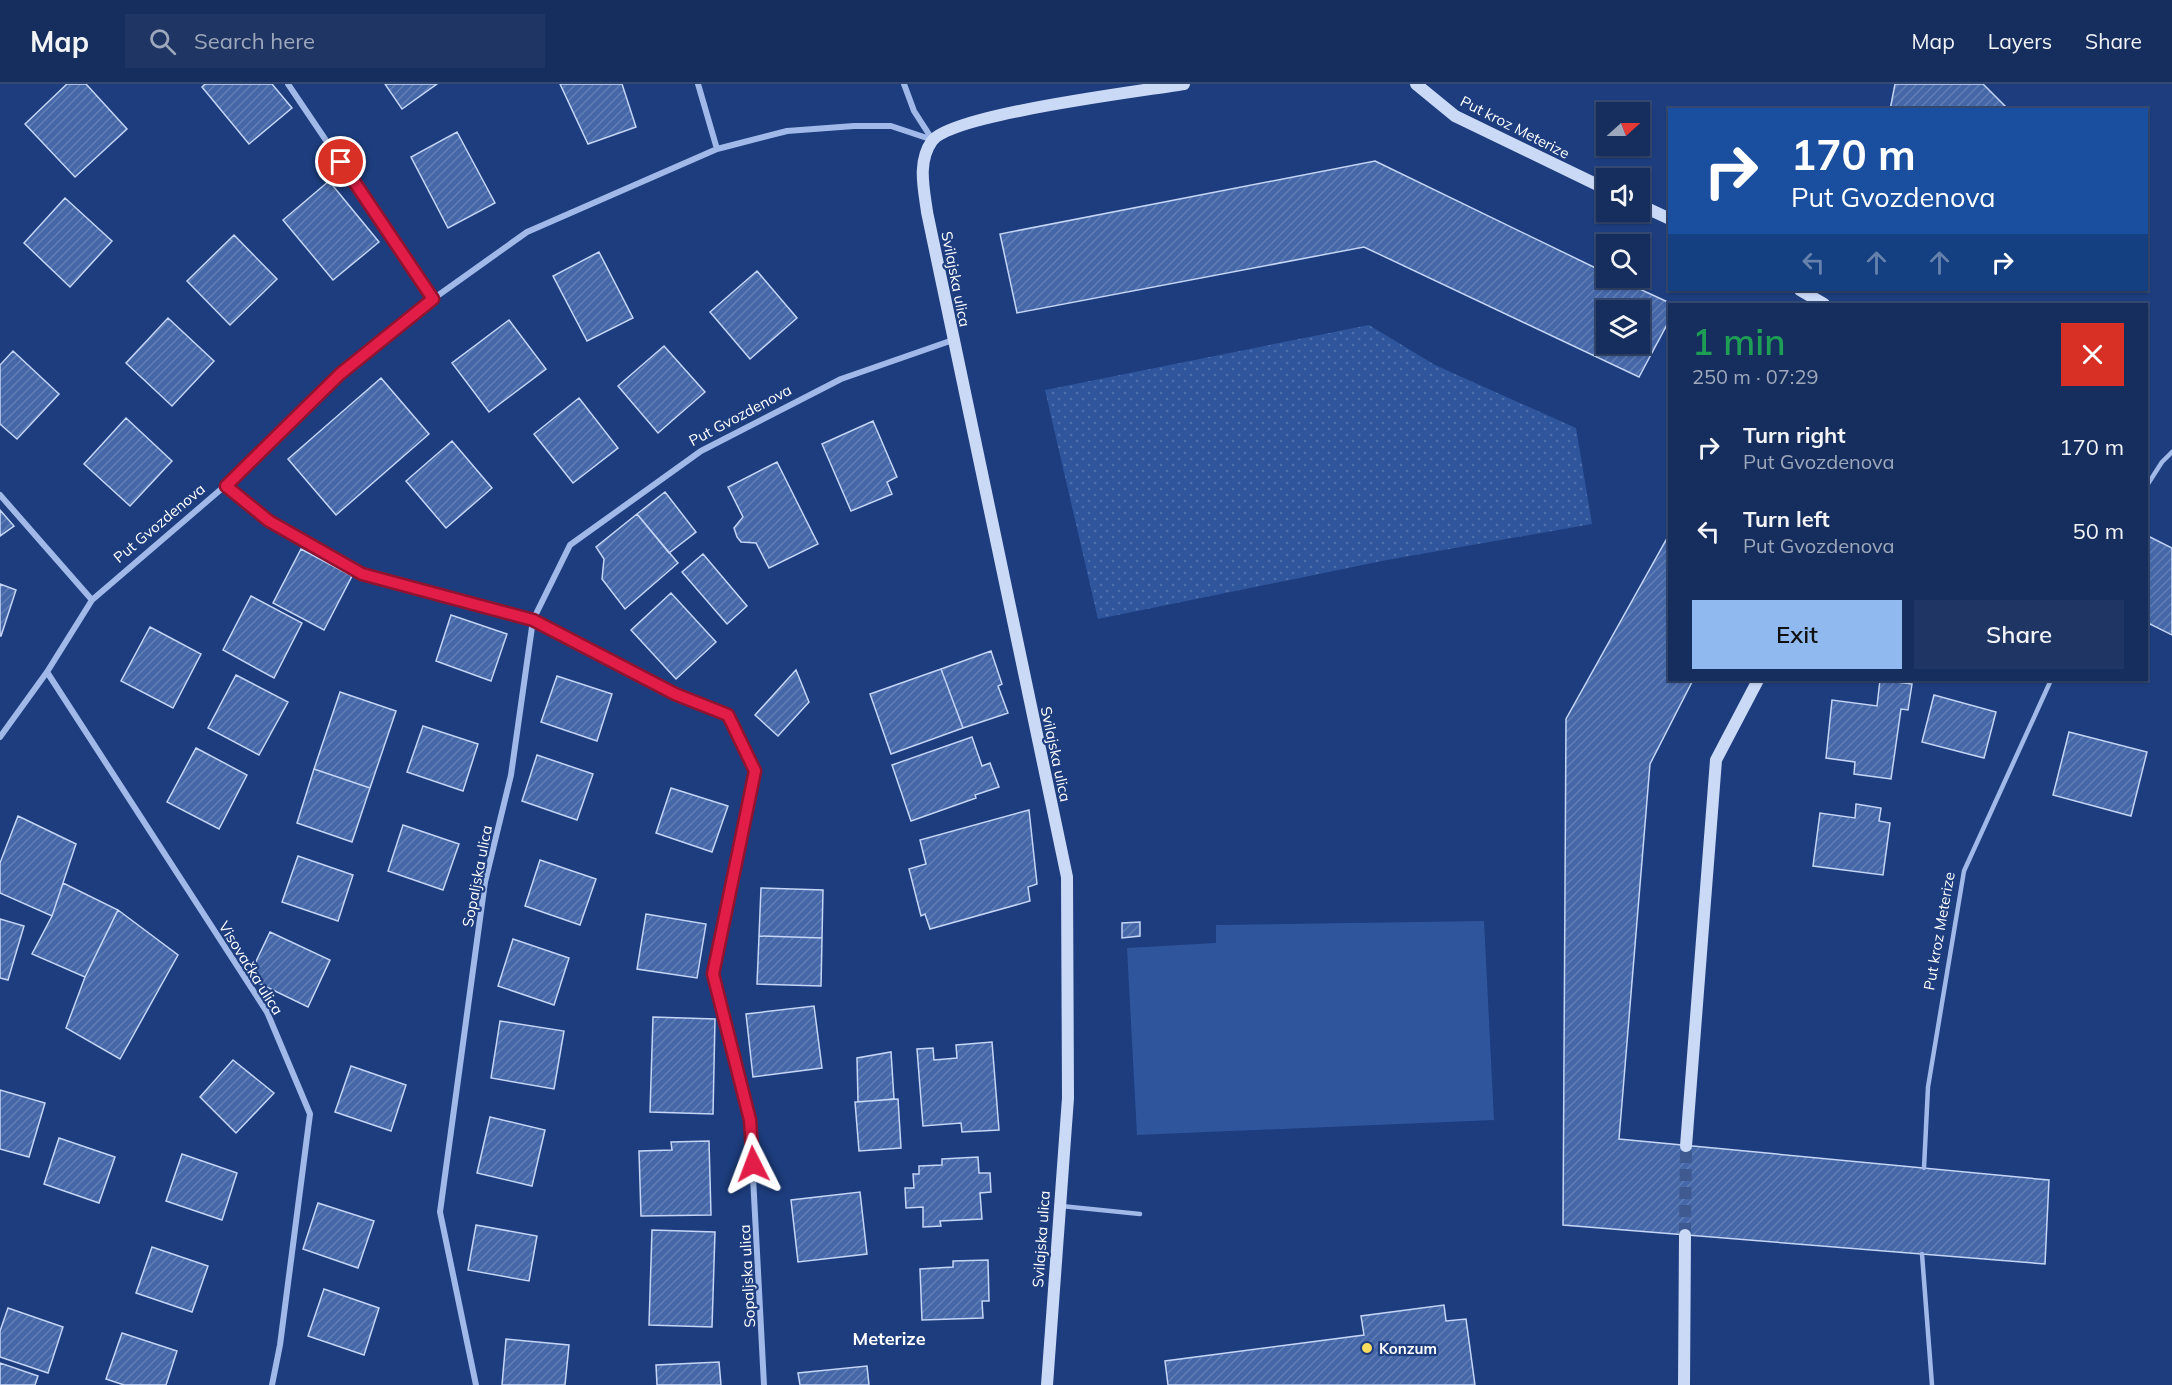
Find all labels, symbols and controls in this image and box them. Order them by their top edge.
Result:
search box [125,14,545,68]
text: Map [30,24,89,59]
icon: search [146,25,179,58]
text: Search here [194,27,315,55]
text: Map [1912,28,1955,54]
text: Layers [1988,28,2052,54]
text: Share [2085,28,2142,54]
street label: Put kroz Meterize [1457,91,1573,163]
north arrow [1596,102,1650,156]
map controls [1596,102,1650,354]
text: 170 m [1791,128,1916,181]
icon: right [1692,132,1770,210]
pin [315,136,366,187]
icon: arrive [324,145,357,178]
button: sound [1596,168,1650,222]
text: Put Gvozdenova [1791,180,1996,214]
street label: Svilajska ulica [937,230,975,328]
button: search [1596,234,1650,288]
icon: left [1797,246,1830,279]
icon: ahead [1860,246,1893,279]
icon: ahead [1923,246,1956,279]
icon: right [1986,246,2019,279]
button: layers [1596,300,1650,354]
text: 1 min [1692,319,1786,364]
button: close [2061,323,2124,386]
text: 250 m · 07:29 [1692,364,1818,389]
street label: Put Gvozdenova [685,380,795,450]
text: Turn right [1743,421,1846,449]
icon: right [1692,431,1725,464]
text: 170 m [2059,433,2124,461]
text: Put Gvozdenova [1743,449,1895,474]
street label: Put Gvozdenova [109,479,209,567]
text: Turn left [1743,505,1830,533]
icon: left [1692,515,1725,548]
text: 50 m [2073,517,2124,545]
text: Put Gvozdenova [1743,533,1895,558]
button: Exit [1692,600,1902,669]
button: Share [1914,600,2124,669]
street label: Svilajska ulica [1037,705,1075,803]
street label: Sopaljska ulica [458,824,496,928]
street label: Put kroz Meterize [1919,870,1959,992]
street label: Visovačka ulica [215,918,287,1018]
position arrow [721,1132,785,1196]
street label: Svilajska ulica [1028,1190,1054,1288]
street label: Sopaljska ulica [735,1224,759,1328]
district label: Meterize [852,1327,926,1350]
place label: Konzum [1379,1339,1437,1358]
marker: Konzum [1360,1341,1374,1355]

